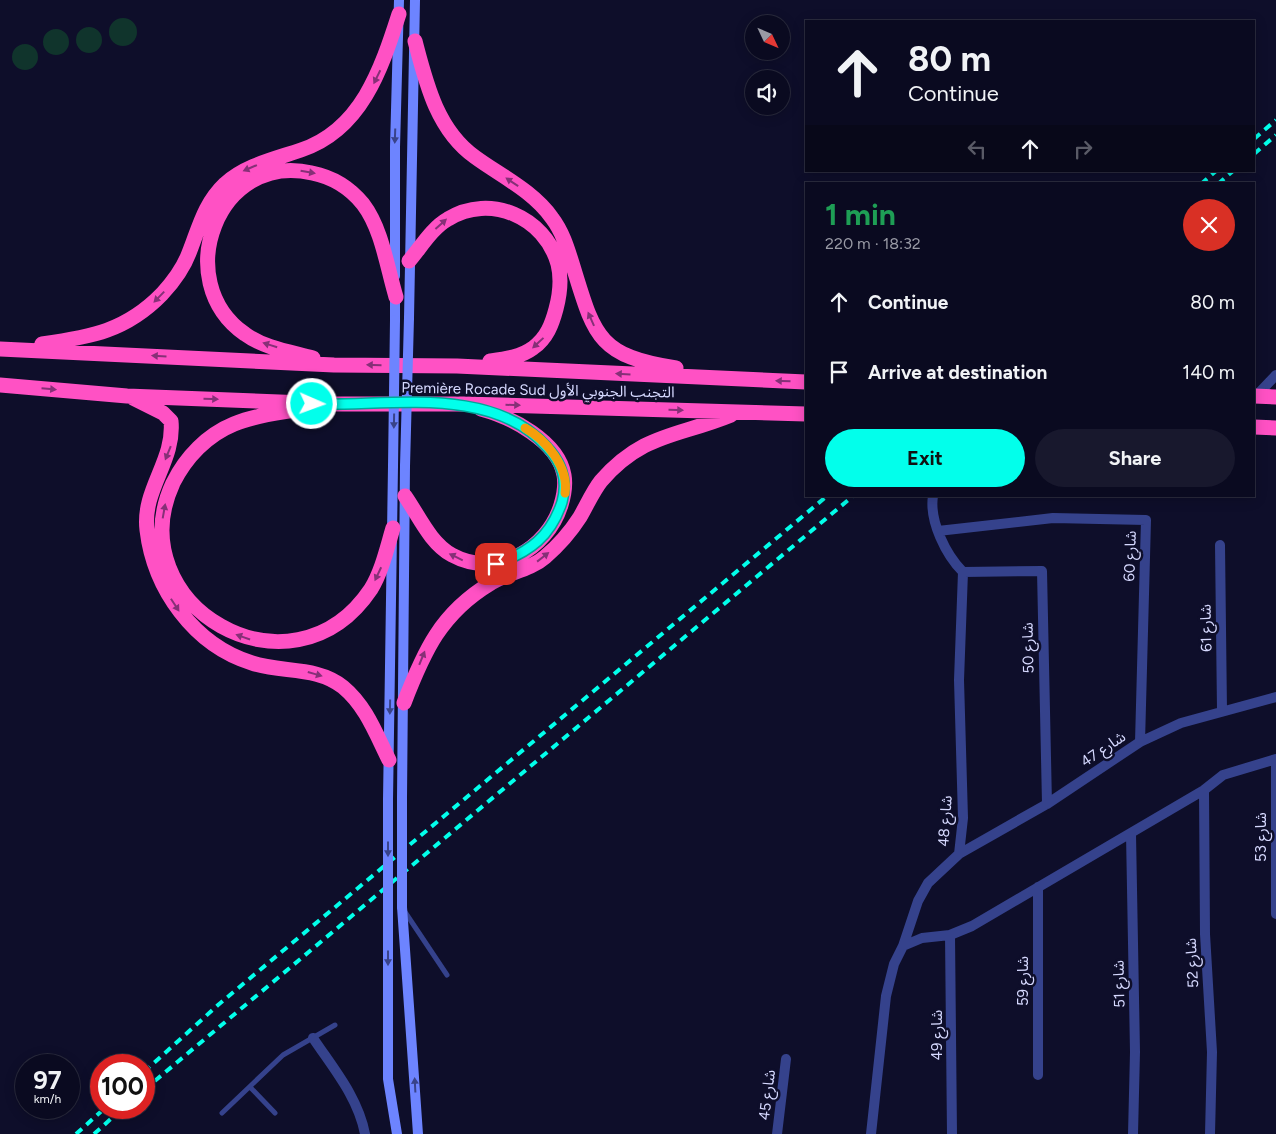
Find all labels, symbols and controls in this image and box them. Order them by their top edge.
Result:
north arrow [745,15,790,60]
map controls [745,15,790,115]
text: 80 m [908,38,991,80]
icon: ahead [825,40,890,105]
one-way arrow [372,70,380,84]
button: sound [745,70,790,115]
text: Continue [908,80,999,107]
one-way arrow [391,128,399,144]
icon: left [963,135,991,163]
icon: ahead [1016,135,1044,163]
icon: right [1069,135,1097,163]
one-way arrow [243,165,257,173]
one-way arrow [301,169,317,177]
one-way arrow [505,178,519,187]
text: 1 min [825,196,896,233]
button: close [1183,199,1235,251]
one-way arrow [435,219,448,230]
text: 220 m · 18:32 [825,234,921,253]
icon: ahead [825,288,853,316]
one-way arrow [153,290,165,302]
text: Continue [868,291,948,314]
text: 80 m [1190,291,1235,314]
one-way arrow [586,312,594,326]
one-way arrow [532,337,544,349]
one-way arrow [263,341,278,349]
one-way arrow [150,352,166,360]
icon: arrive [825,358,853,386]
one-way arrow [365,361,381,369]
text: Arrive at destination [868,361,1047,384]
text: 140 m [1182,361,1235,384]
one-way arrow [615,370,631,378]
position arrow [285,377,337,429]
one-way arrow [775,377,791,385]
street label: Première Rocade Sud التجنب الجنوبي الأول [401,379,675,404]
one-way arrow [41,386,57,394]
one-way arrow [203,396,219,404]
one-way arrow [505,402,521,410]
one-way arrow [668,406,684,414]
one-way arrow [389,414,397,430]
button: Exit [825,429,1025,487]
button: Share [1035,429,1235,487]
one-way arrow [164,446,172,461]
one-way arrow [161,502,169,518]
street label: شارع 60 [1120,530,1143,582]
pin [475,543,517,585]
icon: arrive [482,550,510,578]
one-way arrow [449,552,464,561]
one-way arrow [537,552,550,562]
one-way arrow [373,567,382,582]
one-way arrow [171,598,180,612]
street label: شارع 61 [1197,604,1218,652]
street label: شارع 50 [1019,622,1040,674]
one-way arrow [236,633,251,640]
one-way arrow [418,650,426,665]
one-way arrow [308,671,323,679]
one-way arrow [386,700,394,716]
street label: شارع 47 [1077,727,1131,773]
street label: شارع 48 [934,794,959,848]
street label: شارع 53 [1252,812,1273,862]
one-way arrow [384,841,392,857]
street label: شارع 52 [1182,937,1205,988]
one-way arrow [384,950,392,966]
street label: شارع 59 [1014,956,1035,1006]
street label: شارع 51 [1110,960,1131,1008]
street label: شارع 49 [928,1009,949,1060]
speed limit sign: 100 [90,1054,155,1119]
text: 97 [33,1065,62,1095]
street label: شارع 45 [755,1068,782,1122]
one-way arrow [410,1077,418,1093]
text: km/h [34,1092,61,1106]

